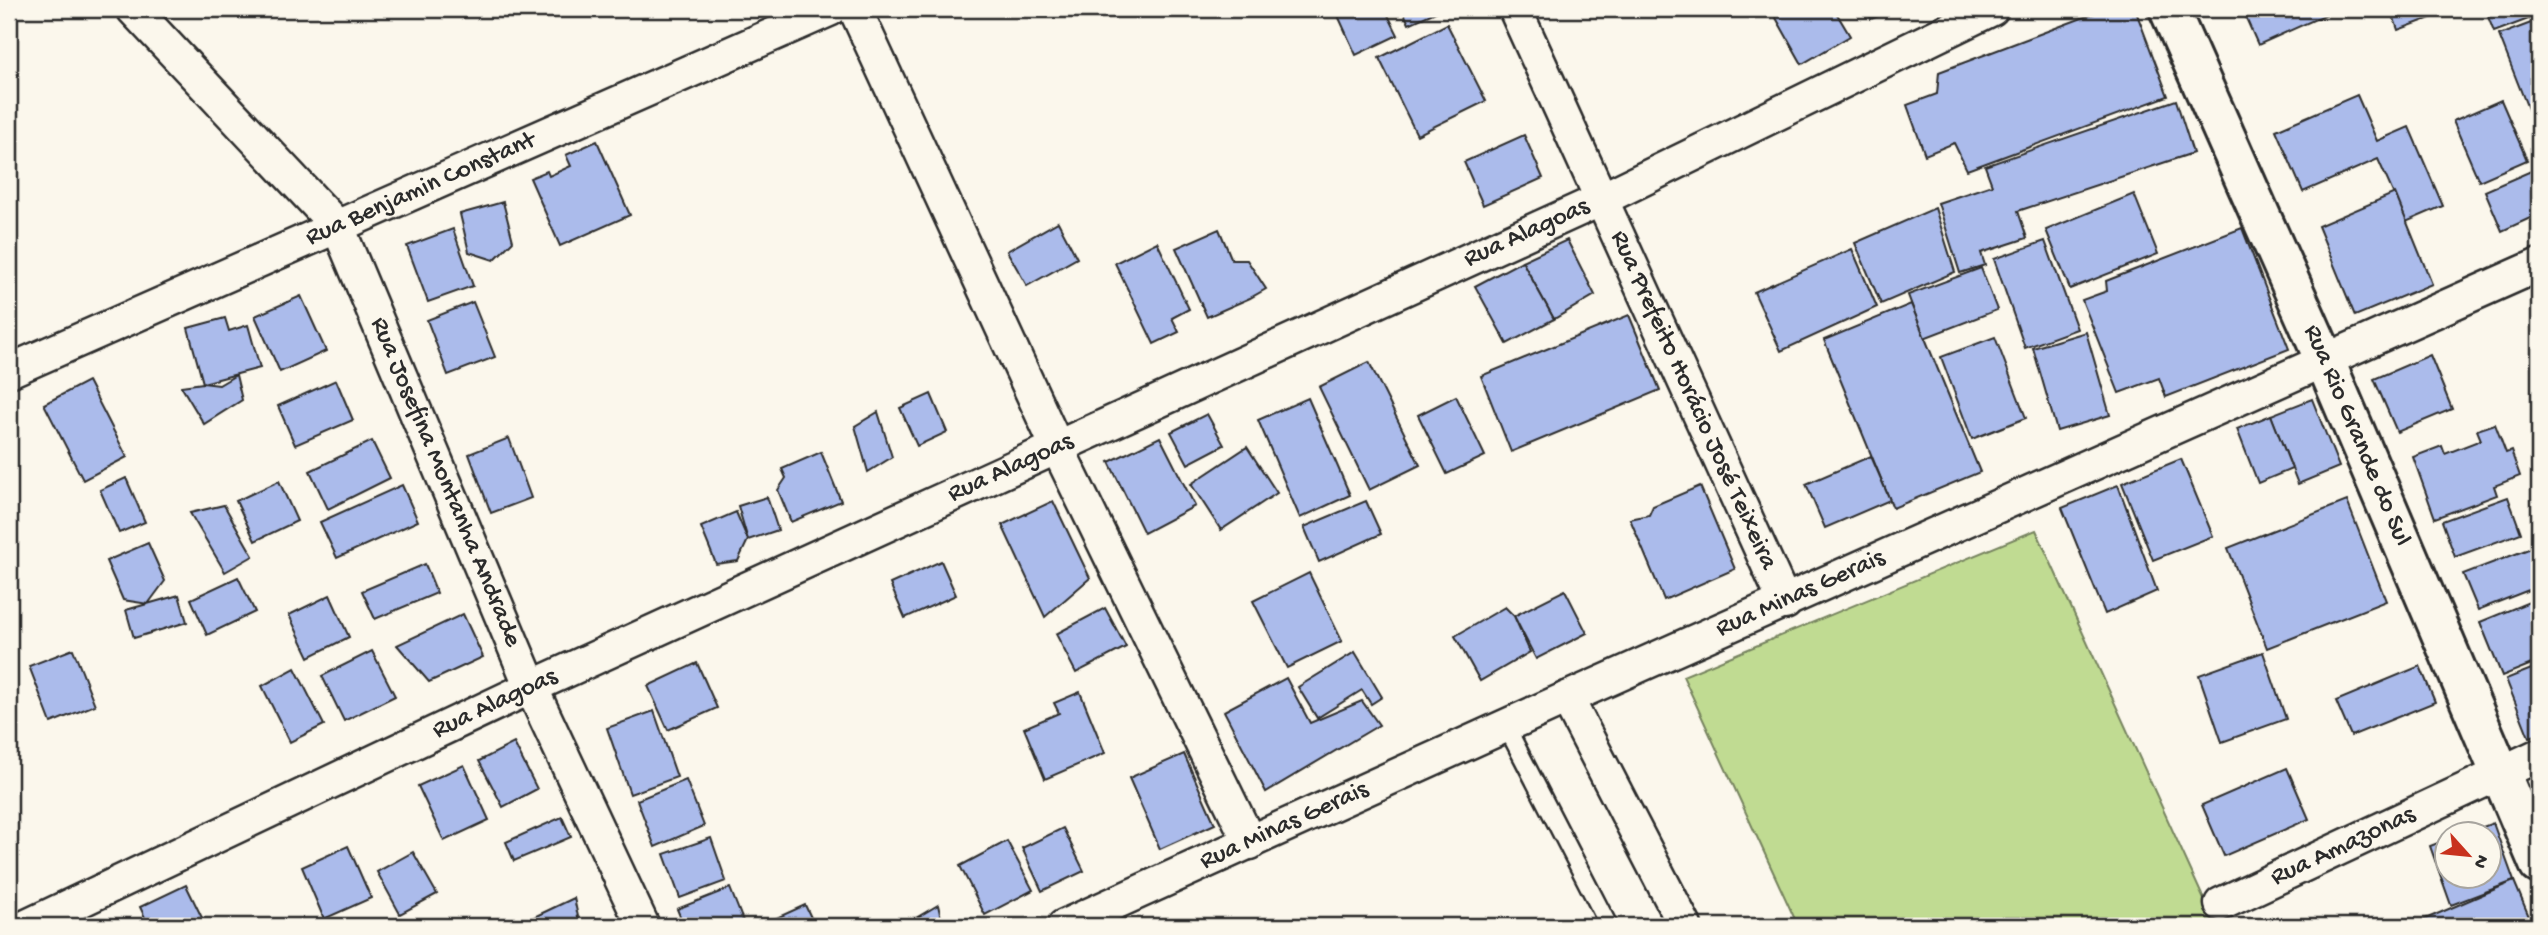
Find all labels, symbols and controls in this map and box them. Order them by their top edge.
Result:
street label: Rua Benjamin Constant [301,125,543,254]
street label: Rua Alagoas [1459,191,1596,275]
street label: Rua Prefeito Horácio José Teixeira [1603,226,1784,576]
street label: Rua Josefina Montanha Andrade [362,313,528,652]
street label: Rua Rio Grande do Sul [2296,320,2417,551]
street label: Rua Alagoas [943,426,1080,510]
street label: Rua Minas Gerais [1711,542,1891,645]
street label: Rua Alagoas [428,661,564,747]
street label: Rua Minas Gerais [1195,774,1375,878]
street label: Rua Amazonas [2266,799,2422,894]
north arrow [2432,820,2502,890]
text: N [2467,850,2493,872]

